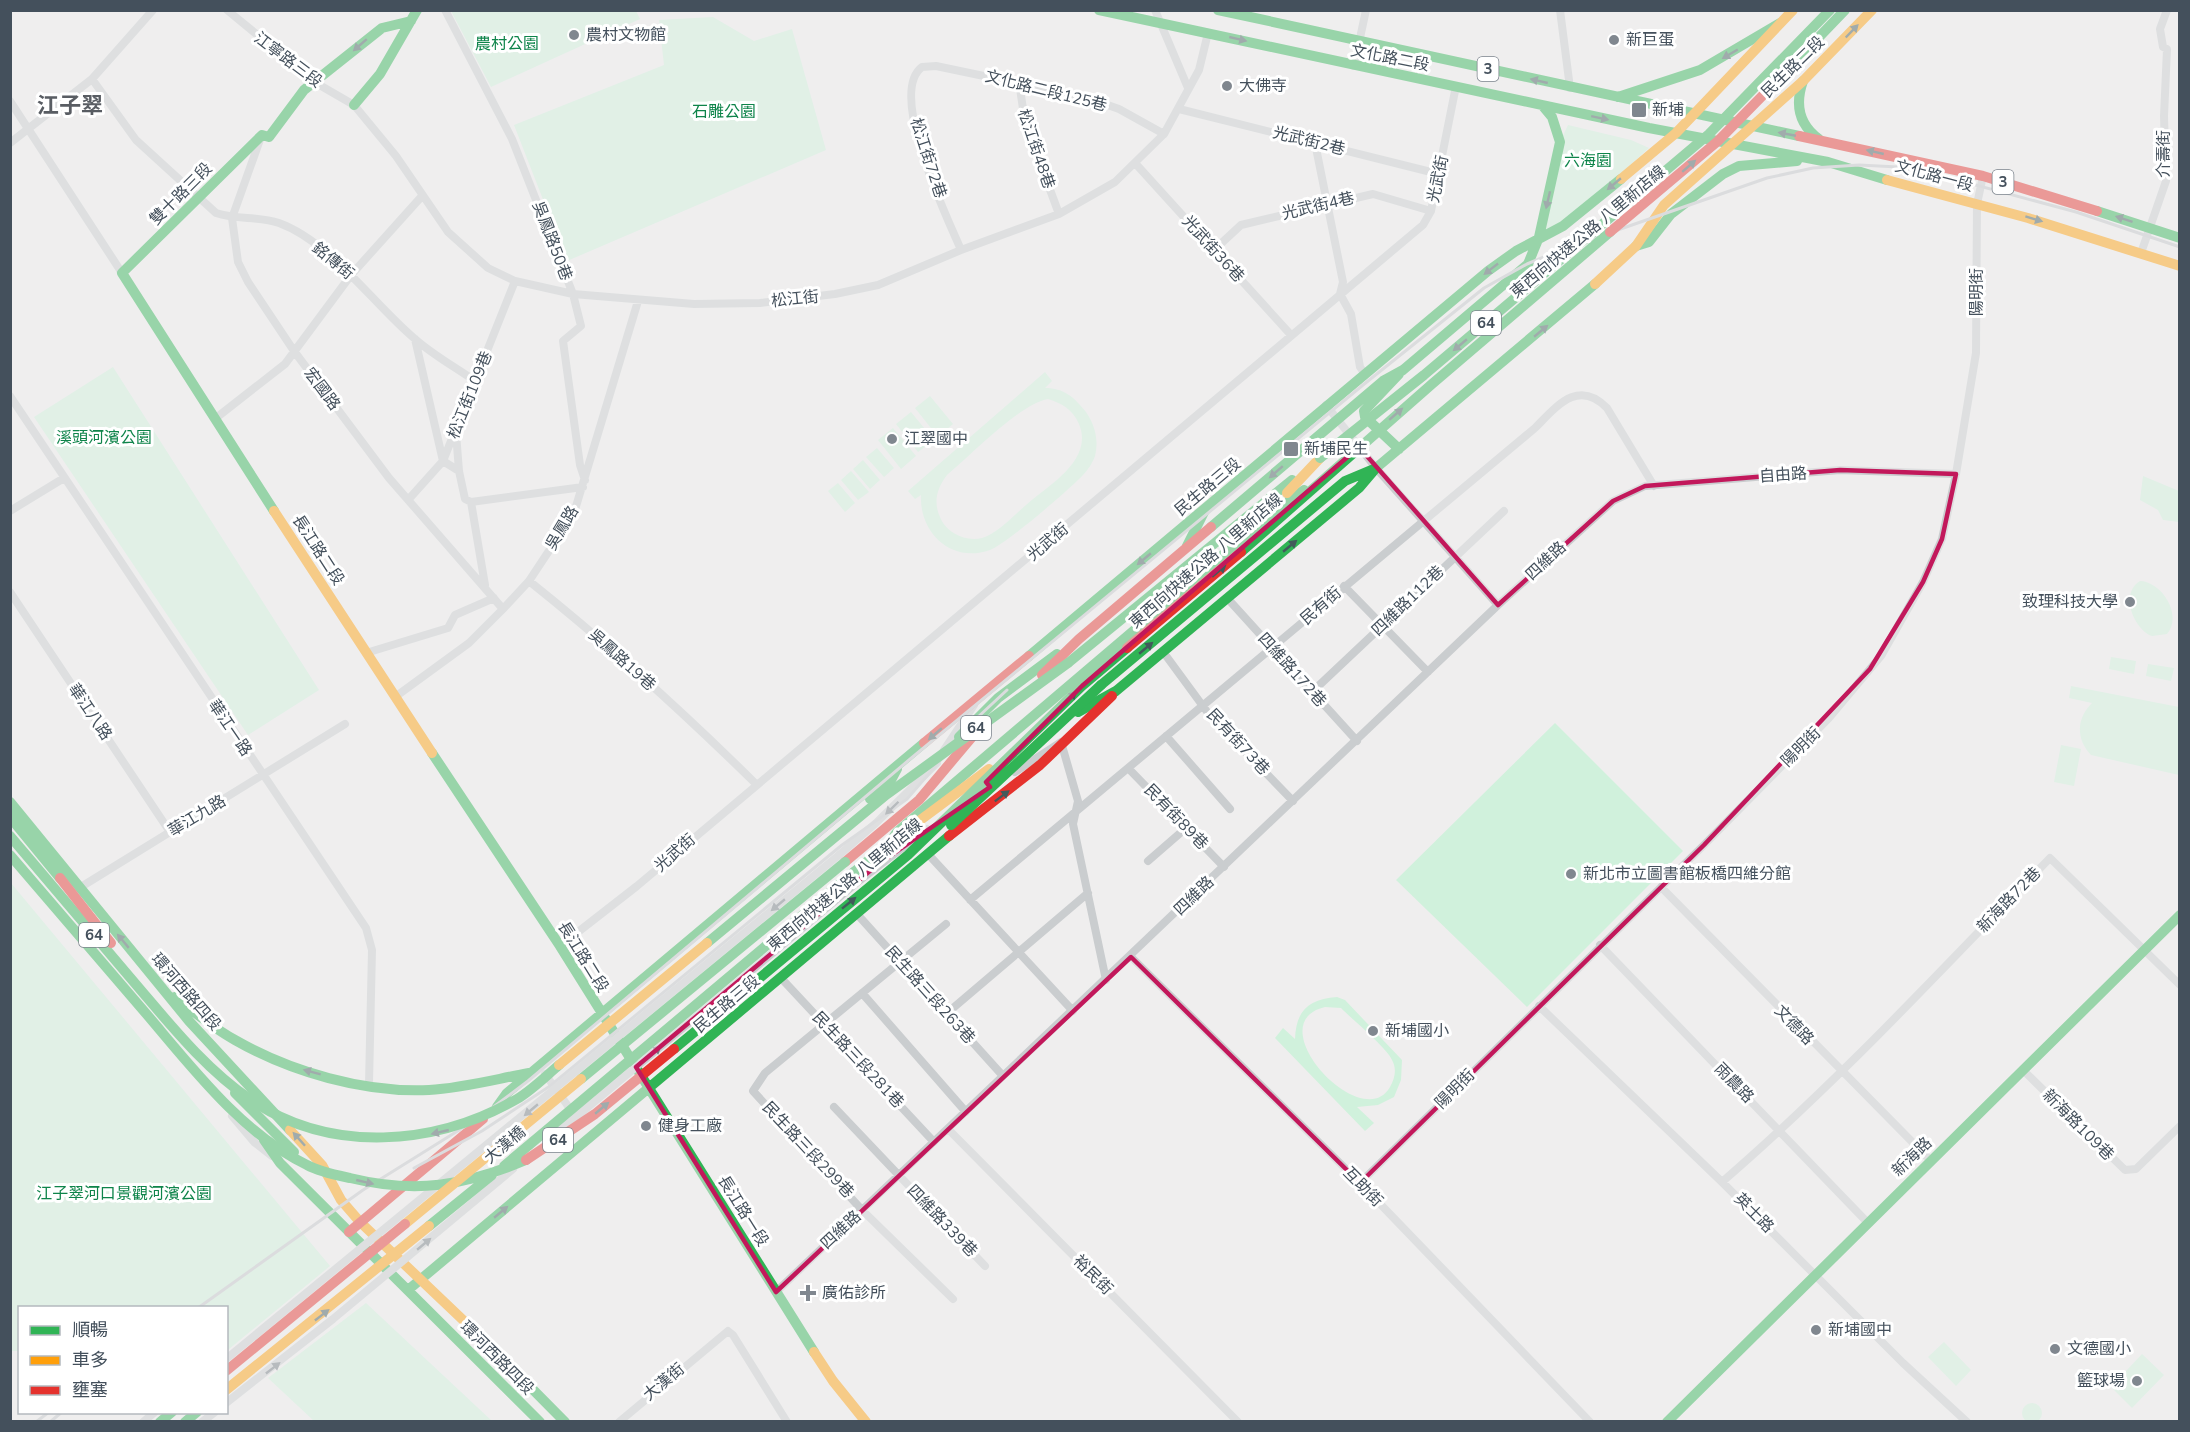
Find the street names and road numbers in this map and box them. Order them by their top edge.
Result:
street label: 江寧路三段 [249,27,327,93]
street label: 民生路二段 [1757,31,1829,103]
street label: 文化路二段 [1349,40,1431,76]
road number: 3 [1478,57,1498,81]
street label: 文化路二段125巷 [983,65,1109,117]
street label: 松江街48巷 [1012,106,1060,192]
street label: 松江街72巷 [905,115,951,201]
street label: 光武街2巷 [1271,121,1347,161]
street label: 介壽街 [2153,130,2175,178]
street label: 光武街 [1422,153,1454,205]
street label: 文化路一段 [1893,155,1975,197]
street label: 雙十路三段 [145,158,217,230]
street label: 東西向快速公路 八里新店線 [1506,161,1670,303]
road number: 3 [1992,170,2014,194]
street label: 光武街4巷 [1280,187,1356,225]
street label: 吳鳳路50巷 [527,198,577,284]
street label: 光武街36巷 [1177,211,1249,287]
street label: 銘傳街 [307,237,359,285]
street label: 陽明街 [1966,268,1988,316]
street label: 松江街 [770,286,820,312]
road number: 64 [1471,311,1501,335]
street label: 松江街109巷 [442,348,498,442]
street label: 宏國路 [299,363,345,415]
street label: 民生路三段 [1170,453,1246,521]
street label: 自由路 [1758,462,1808,488]
street label: 東西向快速公路 八里新店線 [1125,488,1287,634]
street label: 吳鳳路 [540,502,584,554]
street label: 長江路二段 [287,510,349,590]
street label: 光武街 [1023,518,1073,566]
street label: 四維路 [1521,537,1571,585]
street label: 四維路112巷 [1367,561,1449,641]
street label: 民有街 [1296,582,1346,630]
street label: 吳鳳路19巷 [584,624,660,696]
street label: 四維路172巷 [1253,628,1331,712]
street label: 華江八路 [63,679,117,745]
street label: 華江一路 [203,695,257,761]
street label: 民有街73巷 [1202,704,1274,780]
road number: 64 [961,716,991,740]
street label: 陽明街 [1776,722,1826,772]
street label: 民有街89巷 [1139,779,1213,855]
street label: 華江九路 [164,790,230,842]
street label: 東西向快速公路 八里新店線 [763,814,927,956]
street label: 光武街 [650,829,700,877]
street label: 新海路72巷 [1972,862,2046,938]
street label: 四維路 [1169,871,1219,921]
street label: 長江路二段 [552,917,614,997]
road number: 64 [79,923,109,947]
street label: 民生路三段263巷 [880,941,980,1049]
street label: 環河西路四段 [146,949,226,1035]
street label: 民生路三段 [689,970,765,1038]
street label: 文德路 [1769,1000,1819,1050]
street label: 民生路三段281巷 [807,1007,909,1113]
street label: 雨農路 [1709,1058,1759,1108]
street label: 陽明街 [1430,1064,1480,1114]
street label: 新海路109巷 [2037,1084,2119,1166]
street label: 民生路三段299巷 [757,1097,859,1203]
street label: 大漢橋 [480,1121,530,1169]
road number: 64 [543,1128,573,1152]
street label: 新海路 [1887,1132,1937,1182]
street label: 互助街 [1338,1162,1388,1212]
street label: 長江路一段 [712,1171,774,1251]
street label: 四維路339巷 [902,1180,982,1262]
street label: 英士路 [1729,1188,1779,1238]
street label: 四維路 [816,1206,866,1254]
street label: 裕民街 [1068,1250,1118,1300]
street label: 環河西路四段 [455,1316,539,1400]
street label: 大漢街 [639,1358,689,1406]

